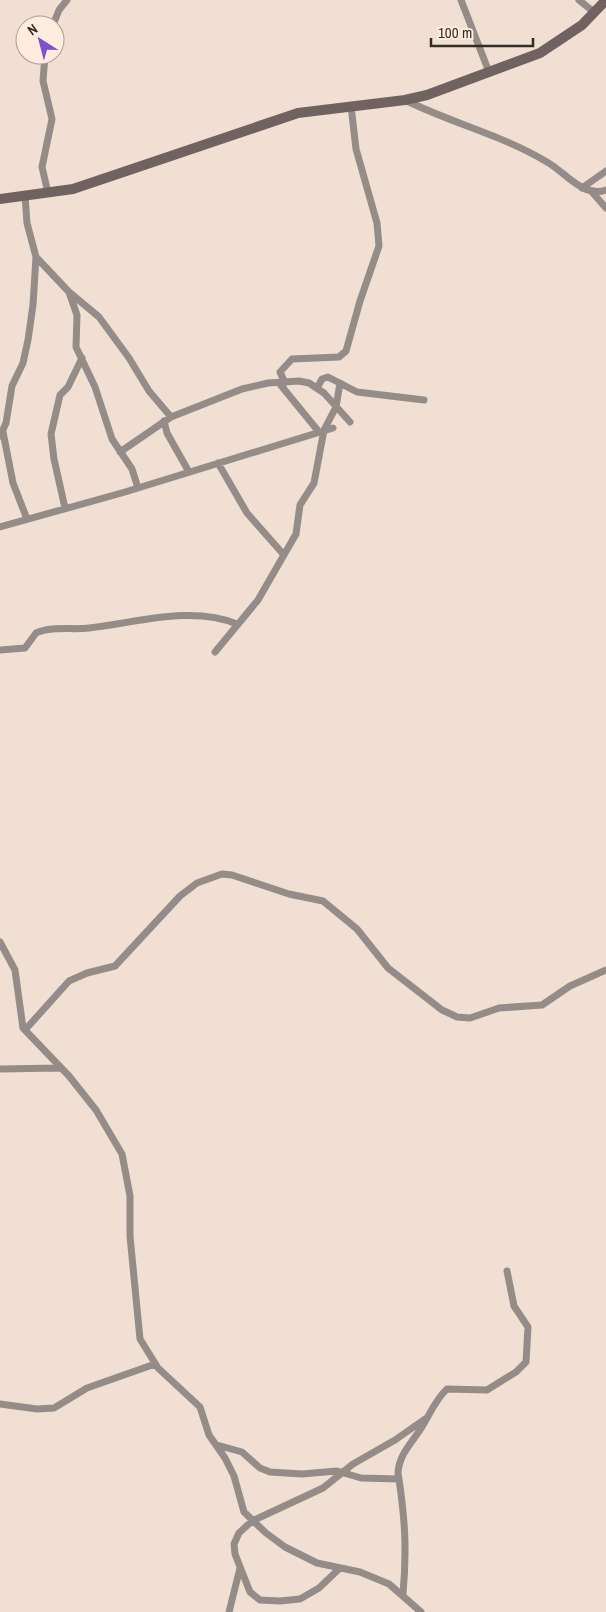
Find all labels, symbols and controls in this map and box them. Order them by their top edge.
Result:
north arrow [15,15,65,65]
scale bar [431,15,534,47]
text: N [24,20,41,39]
text: 100 m [438,22,472,43]

